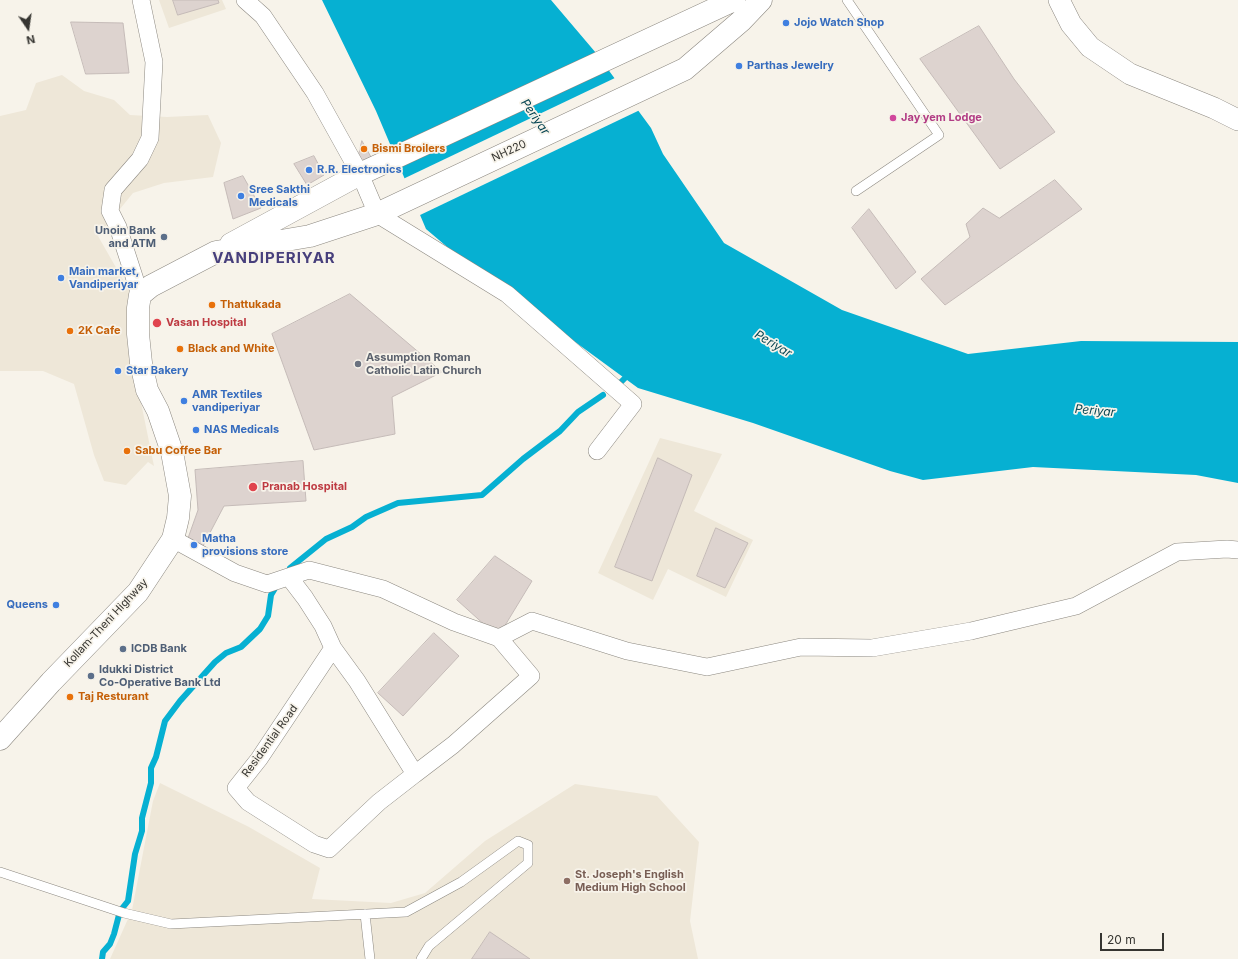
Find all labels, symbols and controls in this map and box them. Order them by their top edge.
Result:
north arrow [8,8,48,48]
place label: Jojo Watch Shop [794,16,884,30]
marker: Jojo Watch Shop [781,18,791,28]
text: N [25,32,36,47]
place label: Parthas Jewelry [747,59,834,73]
marker: Parthas Jewelry [734,61,744,71]
water label: Periyar [517,96,553,138]
place label: Jay yem Lodge [901,111,982,125]
marker: Jay yem Lodge [888,113,898,123]
street label: NH220 [490,137,528,165]
place label: Bismi Broilers [372,142,445,156]
marker: Bismi Broilers [359,144,369,154]
place label: R.R. Electronics [317,163,402,177]
marker: R.R. Electronics [304,165,314,175]
place label: Sree Sakthi Medicals [249,183,310,209]
marker: Sree Sakthi Medicals [236,191,246,201]
place label: Unoin Bank and ATM [95,224,156,250]
marker: Unoin Bank and ATM [159,232,169,242]
district label: VANDIPERIYAR [212,249,336,267]
place label: Main market, Vandiperiyar [69,265,140,291]
marker: Main market, Vandiperiyar [56,273,66,283]
place label: Thattukada [220,298,281,312]
marker: Thattukada [207,300,217,310]
place label: Vasan Hospital [166,316,246,330]
marker: Vasan Hospital [151,317,163,329]
place label: 2K Cafe [78,324,121,338]
marker: 2K Cafe [65,326,75,336]
water label: Periyar [752,327,794,361]
place label: Black and White [188,342,275,356]
marker: Black and White [175,344,185,354]
place label: Assumption Roman Catholic Latin Church [366,351,482,377]
marker: Assumption Roman Catholic Latin Church [353,359,363,369]
place label: Star Bakery [126,364,188,378]
marker: Star Bakery [113,366,123,376]
place label: AMR Textiles vandiperiyar [192,388,262,414]
marker: AMR Textiles vandiperiyar [179,396,189,406]
water label: Periyar [1074,402,1116,420]
place label: NAS Medicals [204,423,279,437]
marker: NAS Medicals [191,425,201,435]
place label: Sabu Coffee Bar [135,444,222,458]
marker: Sabu Coffee Bar [122,446,132,456]
place label: Pranab Hospital [262,480,347,494]
marker: Pranab Hospital [247,481,259,493]
place label: Matha provisions store [202,532,288,558]
marker: Matha provisions store [189,540,199,550]
street label: Kollam-Theni Highway [61,576,151,670]
place label: Queens [6,598,48,612]
marker: Queens [51,600,61,610]
place label: ICDB Bank [131,642,187,656]
marker: ICDB Bank [118,644,128,654]
place label: Idukki District Co-Operative Bank Ltd [99,663,221,689]
marker: Idukki District Co-Operative Bank Ltd [86,671,96,681]
place label: Taj Resturant [78,690,149,704]
marker: Taj Resturant [65,692,75,702]
street label: Residential Road [239,702,301,780]
place label: St. Joseph's English Medium High School [575,868,686,894]
marker: St. Joseph's English Medium High School [562,876,572,886]
scale bar [1102,925,1166,951]
text: 20 m [1107,932,1136,947]

